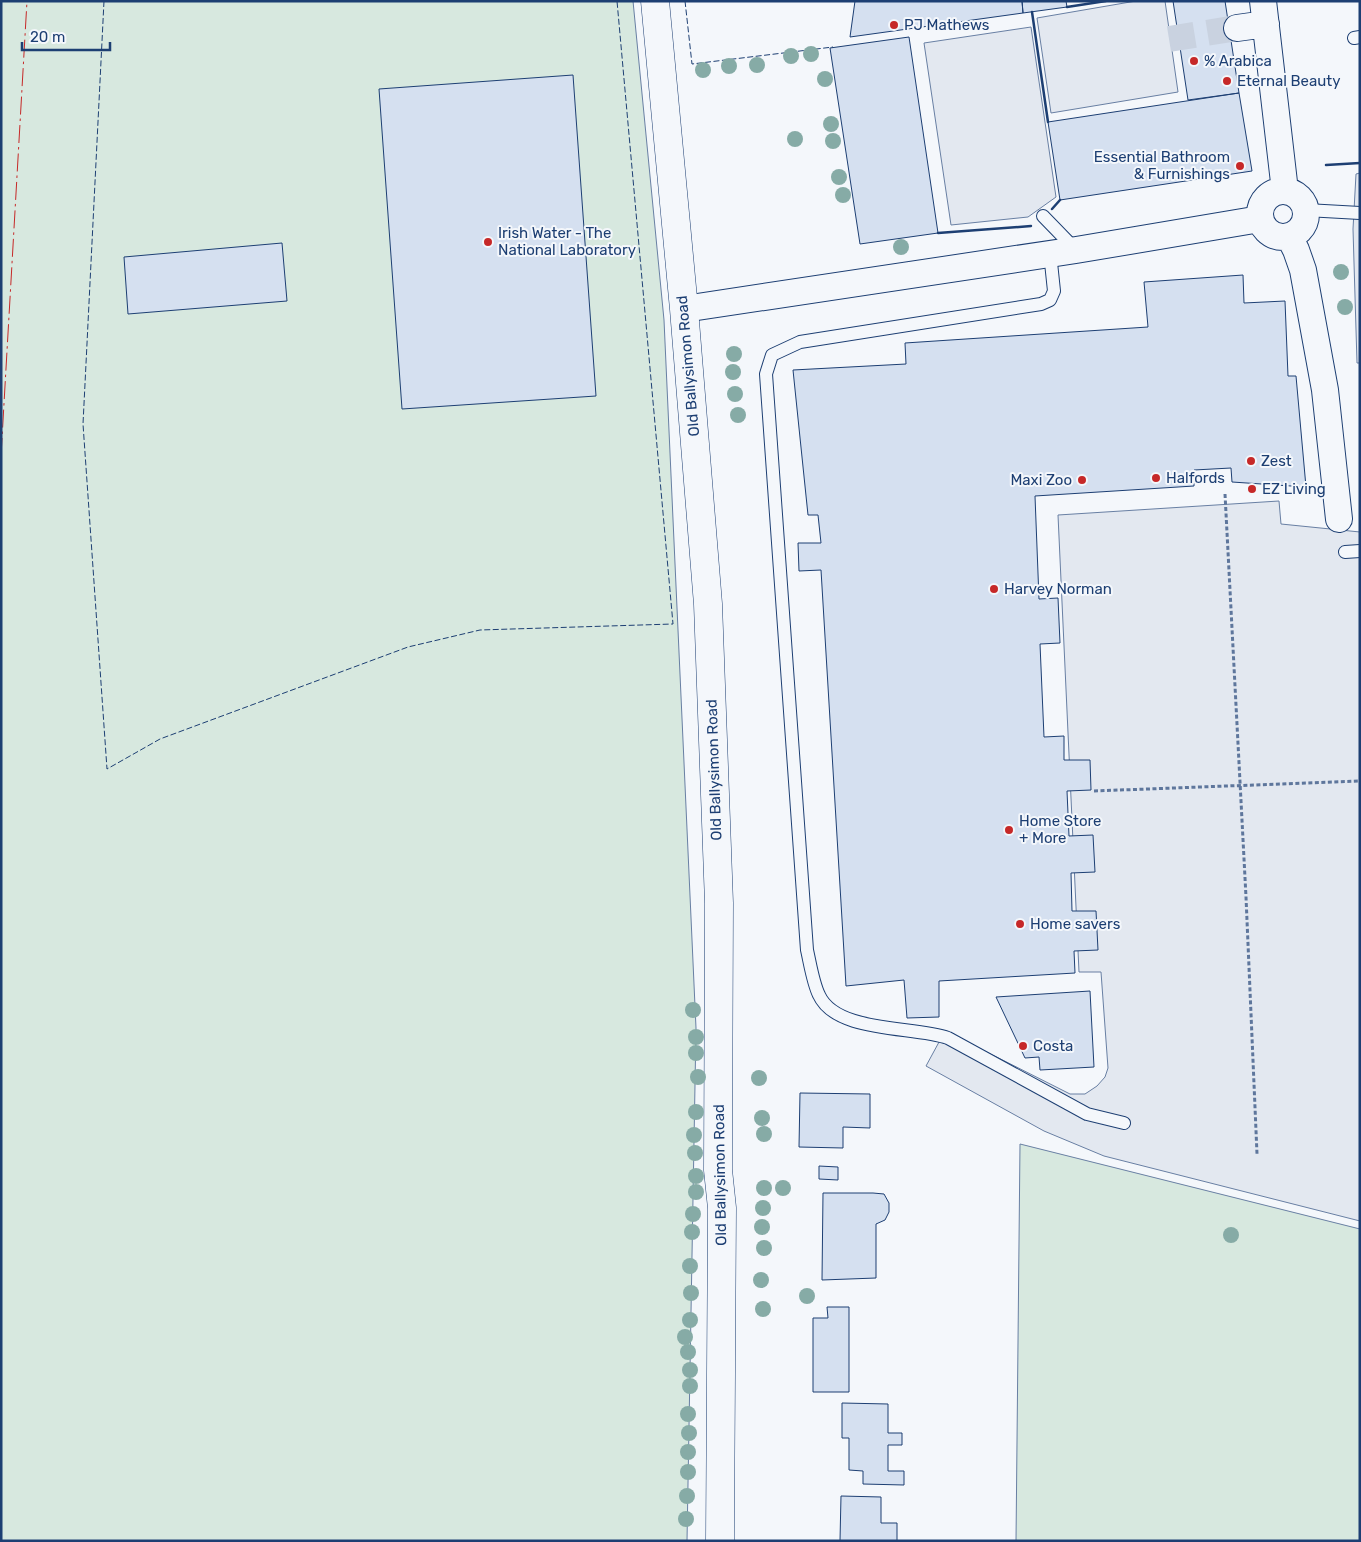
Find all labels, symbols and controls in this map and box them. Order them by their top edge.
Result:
place label: PJ Mathews [904,16,990,34]
marker: PJ Mathews [888,19,900,31]
scale bar [22,20,110,52]
text: 20 m [30,28,65,46]
place label: % Arabica [1204,52,1272,70]
marker: % Arabica [1188,55,1200,67]
place label: Eternal Beauty [1237,72,1340,90]
marker: Eternal Beauty [1221,75,1233,87]
place label: Essential Bathroom & Furnishings [1094,148,1230,183]
marker: Essential Bathroom & Furnishings [1234,160,1246,172]
place label: Irish Water - The National Laboratory [498,224,636,259]
marker: Irish Water - The National Laboratory [482,236,494,248]
street label: Old Ballysimon Road [673,295,703,437]
place label: Zest [1261,452,1292,470]
marker: Zest [1245,455,1257,467]
place label: Halfords [1166,469,1225,487]
place label: Maxi Zoo [1010,471,1072,489]
marker: Halfords [1150,472,1162,484]
marker: Maxi Zoo [1076,474,1088,486]
place label: EZ Living [1262,480,1326,498]
marker: EZ Living [1246,483,1258,495]
place label: Harvey Norman [1004,580,1112,598]
marker: Harvey Norman [988,583,1000,595]
street label: Old Ballysimon Road [703,699,725,841]
place label: Home Store + More [1019,812,1102,847]
marker: Home Store + More [1003,824,1015,836]
place label: Home savers [1030,915,1121,933]
marker: Home savers [1014,918,1026,930]
place label: Costa [1033,1037,1073,1055]
marker: Costa [1017,1040,1029,1052]
street label: Old Ballysimon Road [710,1104,730,1246]

